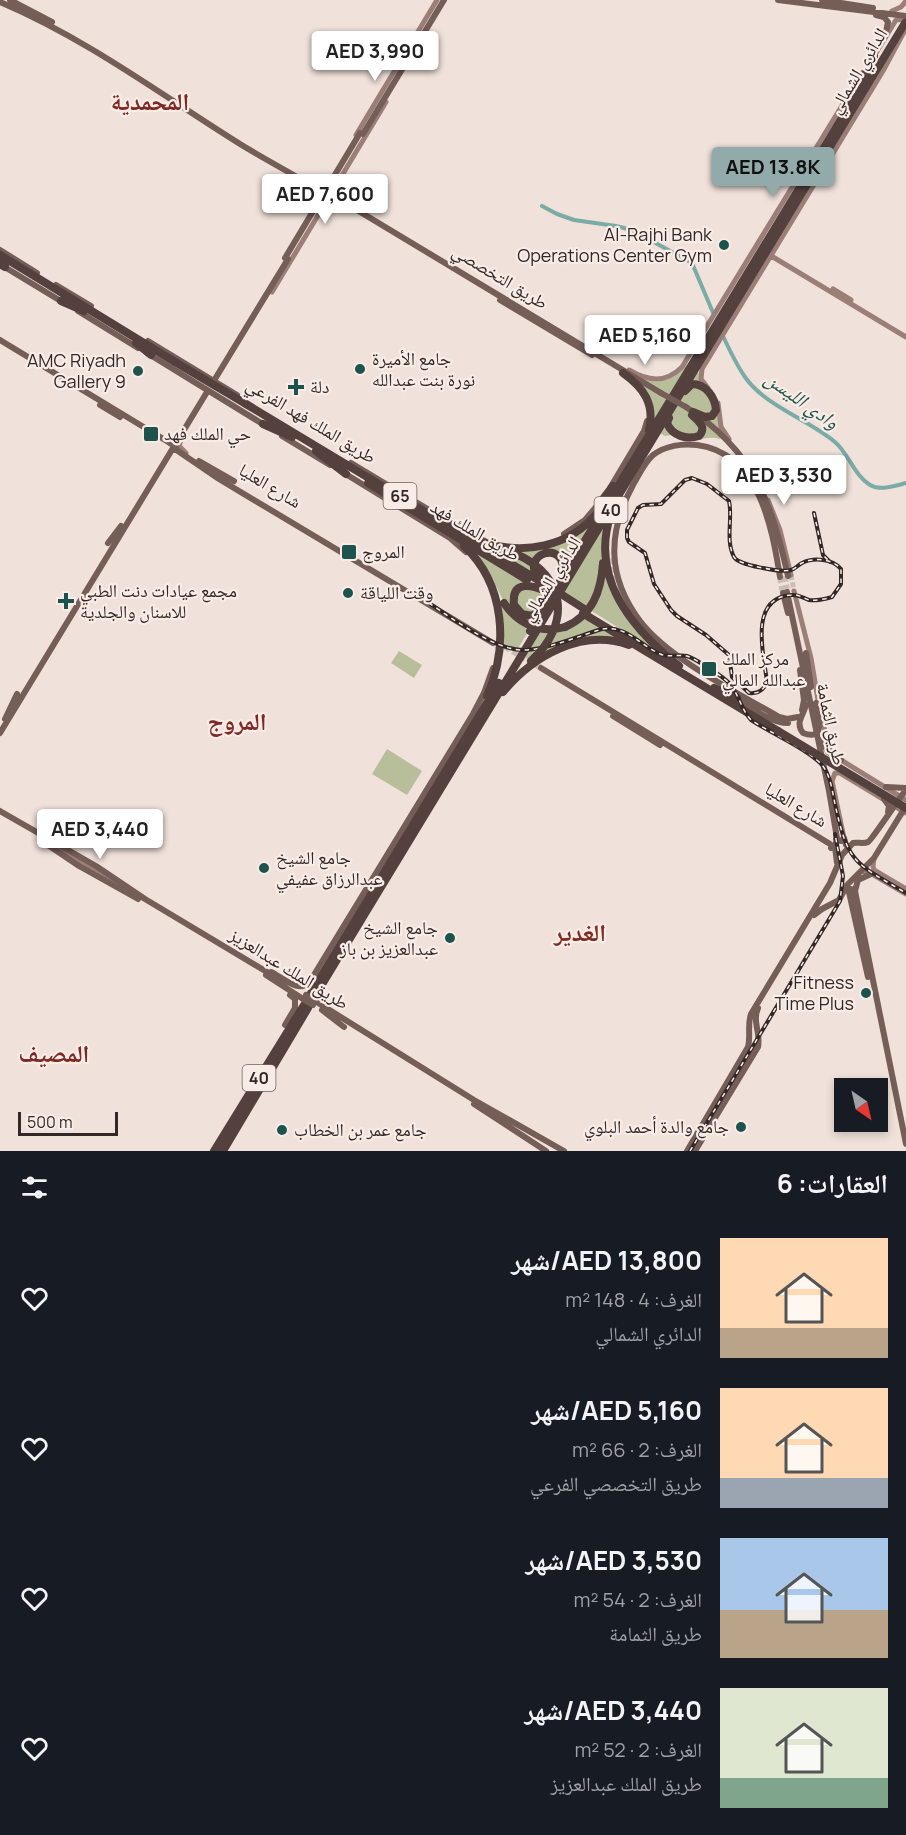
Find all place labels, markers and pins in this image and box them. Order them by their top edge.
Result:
pin: AED 3,990 [306,31,444,82]
pin: AED 13.8K [704,147,842,198]
pin: AED 7,600 [256,174,394,225]
place label: Al-Rajhi Bank Operations Center Gym [517,222,713,267]
marker: Al-Rajhi Bank Operations Center Gym [717,238,731,252]
pin: AED 5,160 [576,315,714,366]
place label: جامع الأميرة نورة بنت عبدالله [372,346,475,391]
place label: AMC Riyadh Gallery 9 [27,348,126,393]
marker: جامع الأميرة نورة بنت عبدالله [353,362,367,376]
marker: AMC Riyadh Gallery 9 [131,364,145,378]
place label: دلة [310,374,329,398]
marker: دلة [287,378,305,396]
place label: حي الملك فهد [164,421,251,449]
marker: حي الملك فهد [142,425,160,443]
pin: AED 3,530 [715,455,853,506]
place label: المروج [362,539,405,564]
marker: المروج [340,543,358,561]
place label: مجمع عيادات دنت الطبي للاسنان والجلدية [80,578,237,623]
place label: وقت اللياقة [360,580,434,604]
marker: وقت اللياقة [341,586,355,600]
marker: مجمع عيادات دنت الطبي للاسنان والجلدية [57,592,75,610]
place label: مركز الملك عبدالله المالي [722,646,805,695]
marker: مركز الملك عبدالله المالي [700,660,718,678]
pin: AED 3,440 [31,809,169,860]
place label: جامع الشيخ عبدالرزاق عفيفي [276,845,383,894]
marker: جامع الشيخ عبدالرزاق عفيفي [257,861,271,875]
place label: جامع الشيخ عبدالعزيز بن باز [339,915,438,960]
marker: جامع الشيخ عبدالعزيز بن باز [443,931,457,945]
place label: Fitness Time Plus [775,970,854,1015]
marker: Fitness Time Plus [859,986,873,1000]
place label: جامع والدة أحمد البلوي [584,1114,729,1142]
place label: جامع عمر بن الخطاب [294,1117,427,1142]
marker: جامع والدة أحمد البلوي [734,1120,748,1134]
marker: جامع عمر بن الخطاب [275,1123,289,1137]

